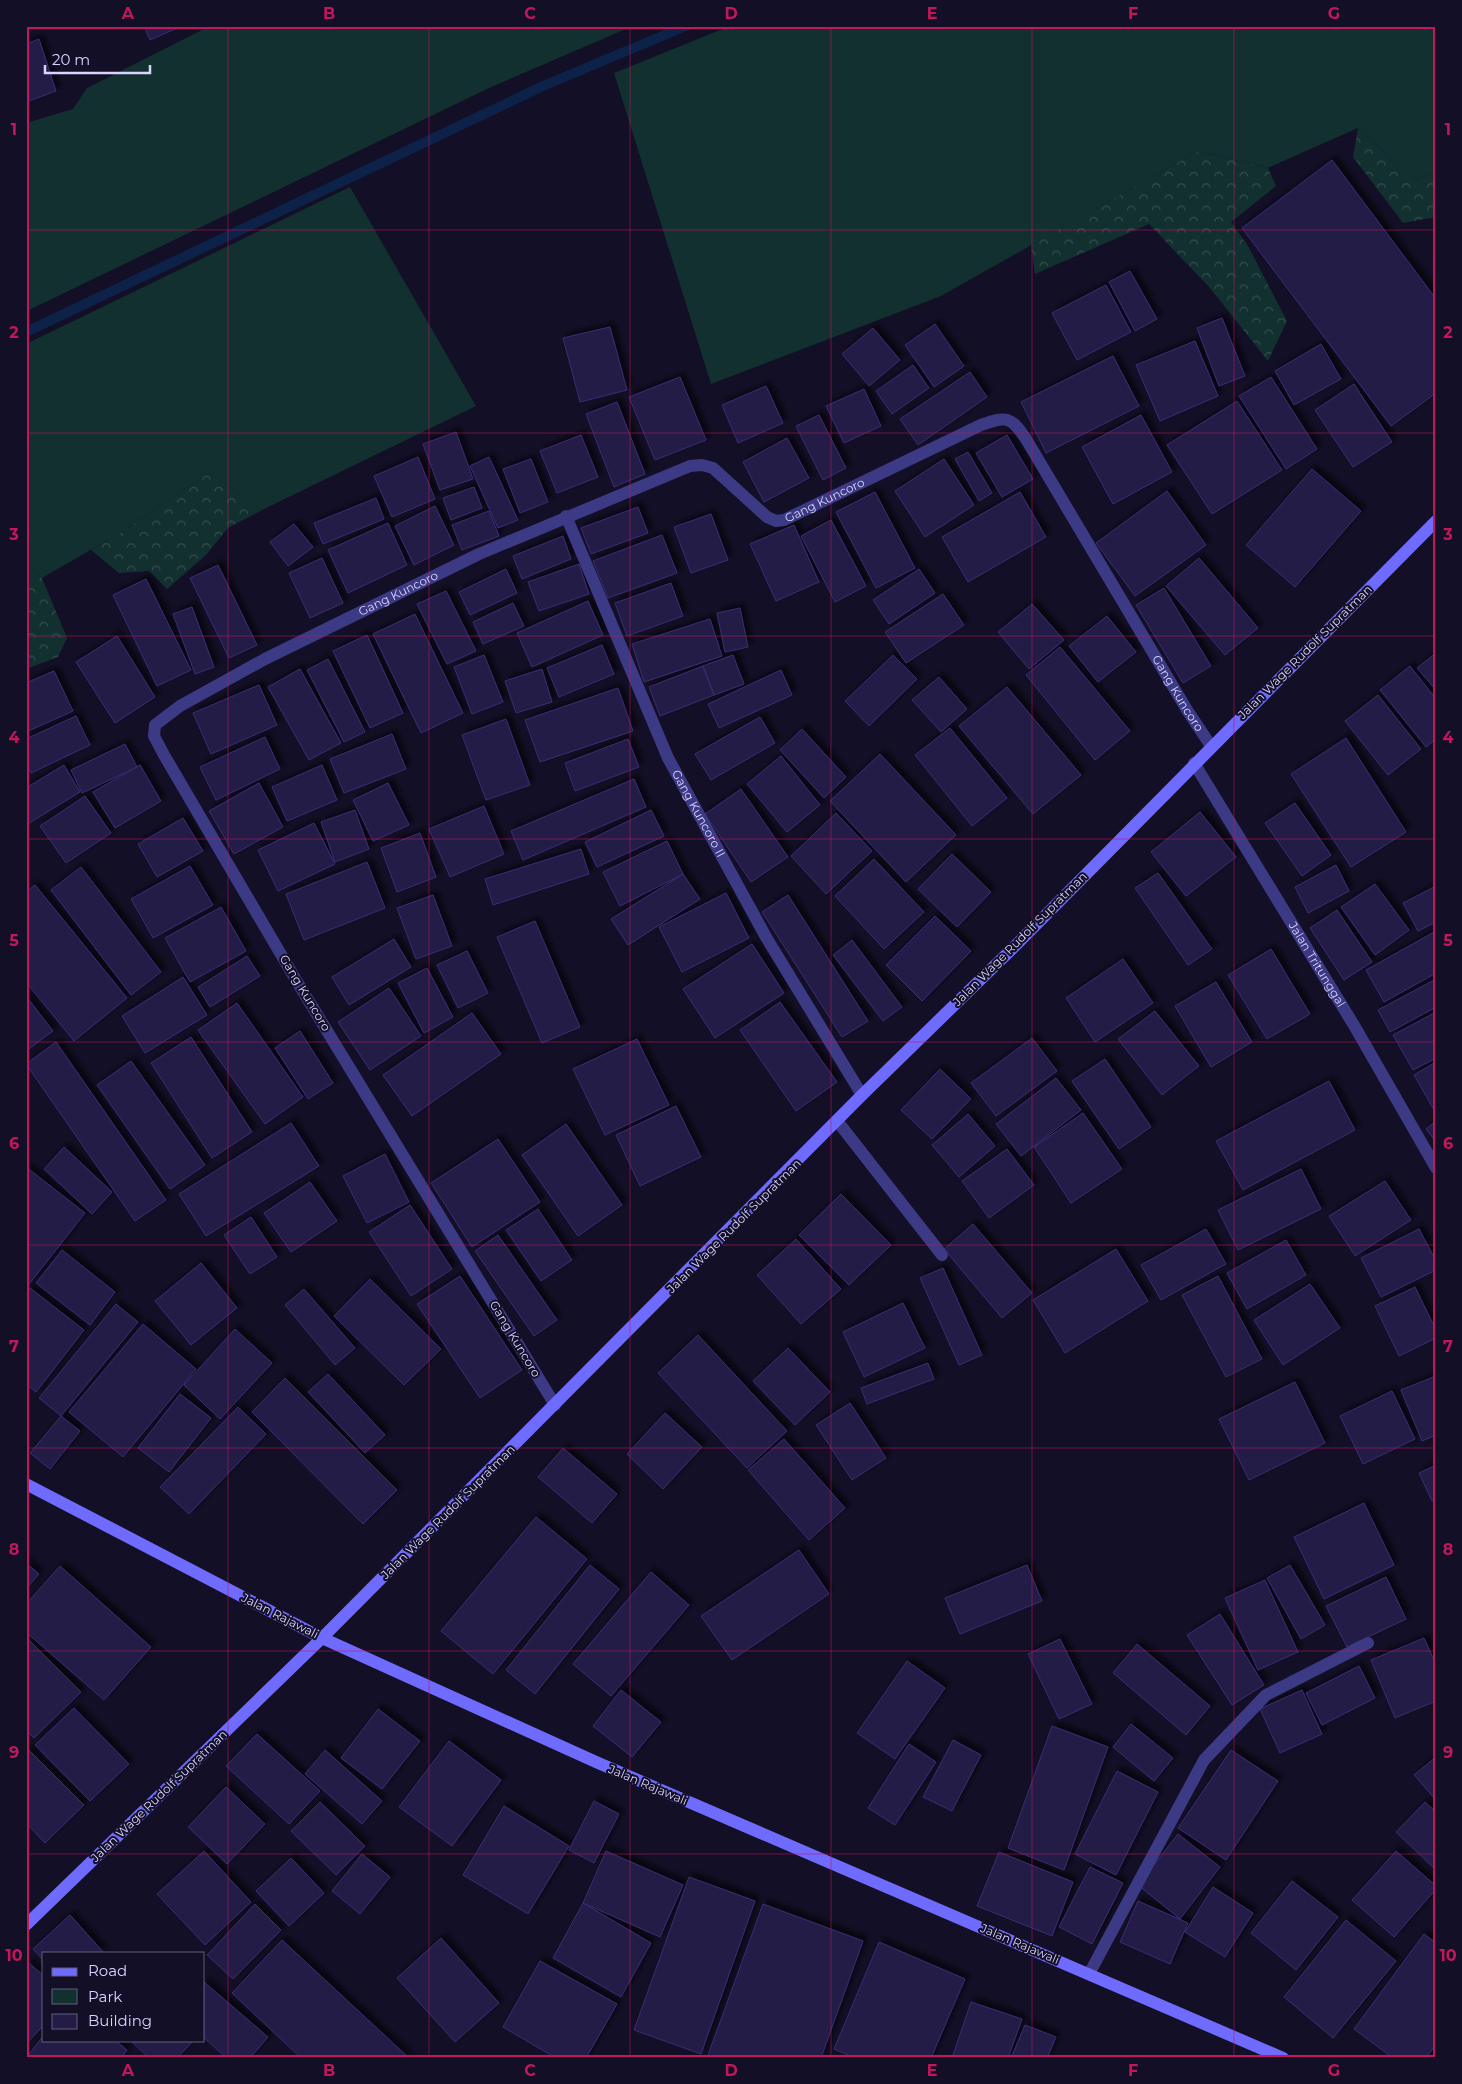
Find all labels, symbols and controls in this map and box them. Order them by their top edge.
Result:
text: A [121,4,135,23]
text: B [323,4,335,23]
text: C [524,4,536,23]
text: D [724,4,738,23]
text: E [927,4,937,23]
text: F [1128,4,1138,23]
text: G [1328,4,1340,23]
scale bar [45,42,150,74]
text: 20 m [52,50,90,69]
text: 1 [11,120,17,139]
text: 1 [1445,120,1451,139]
text: 2 [9,323,19,342]
text: 2 [1443,323,1453,342]
street label: Gang Kuncoro [782,474,867,526]
text: 3 [8,525,19,544]
text: 3 [1442,525,1453,544]
street label: Gang Kuncoro [356,567,440,619]
street label: Jalan Wage Rudolf Supratman [1234,581,1375,723]
street label: Gang Kuncoro [1149,652,1207,734]
text: 4 [8,728,20,747]
text: 4 [1442,728,1454,747]
street label: Gang Kuncoro II [669,767,729,860]
street label: Jalan Wage Rudolf Supratman [949,868,1090,1010]
street label: Jalan Tritunggal [1285,918,1349,1010]
text: 5 [9,931,19,950]
text: 5 [1443,931,1453,950]
street label: Gang Kuncoro [277,952,334,1034]
text: 6 [9,1134,19,1153]
text: 6 [1443,1134,1453,1153]
street label: Jalan Wage Rudolf Supratman [663,1155,804,1297]
street label: Gang Kuncoro [487,1298,544,1380]
text: 7 [9,1337,19,1356]
text: 7 [1443,1337,1453,1356]
street label: Jalan Wage Rudolf Supratman [377,1441,518,1583]
text: 8 [9,1540,19,1559]
text: 8 [1443,1540,1453,1559]
street label: Jalan Rajawali [238,1589,321,1641]
street label: Jalan Wage Rudolf Supratman [87,1726,230,1866]
text: 9 [9,1743,19,1762]
text: 9 [1443,1743,1453,1762]
street label: Jalan Rajawali [605,1761,690,1808]
street label: Jalan Rajawali [977,1920,1062,1967]
text: 10 [5,1946,23,1965]
text: 10 [1439,1946,1457,1965]
legend [42,1952,205,2042]
text: Road [88,1961,127,1980]
text: Park [88,1987,122,2006]
text: Building [88,2011,152,2030]
text: A [121,2061,135,2080]
text: B [323,2061,335,2080]
text: C [524,2061,536,2080]
text: D [724,2061,738,2080]
text: E [927,2061,937,2080]
text: F [1128,2061,1138,2080]
text: G [1328,2061,1340,2080]

